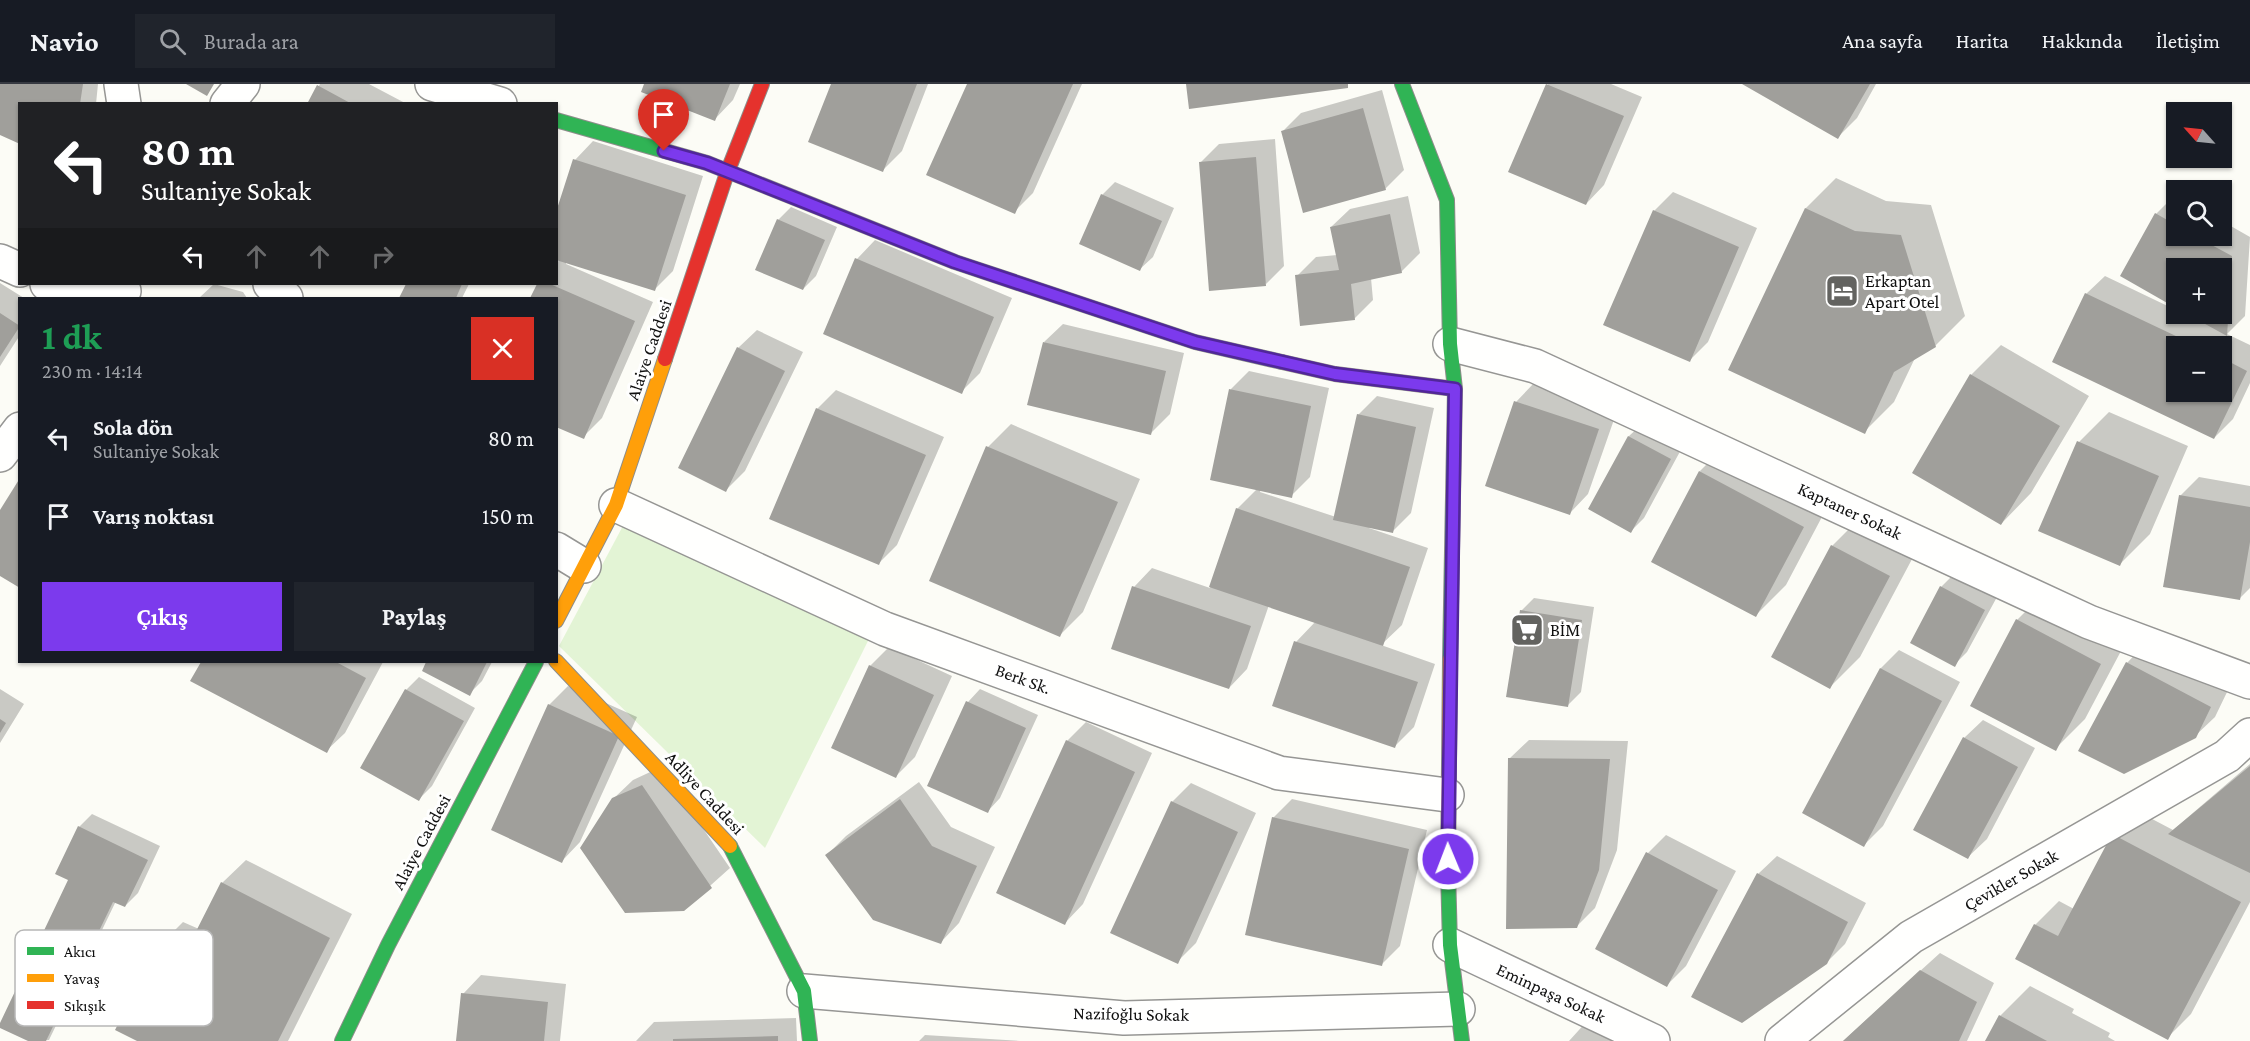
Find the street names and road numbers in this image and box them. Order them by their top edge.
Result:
street label: Alaiye Caddesi [622,297,676,403]
street label: Kaptaner Sokak [1795,478,1905,544]
street label: Berk Sk. [993,660,1053,698]
street label: Adliye Caddesi [662,747,749,839]
street label: Alaiye Caddesi [388,791,455,893]
street label: Çevikler Sokak [1960,845,2062,915]
street label: Eminpaşa Sokak [1493,959,1609,1027]
street label: Nazifoğlu Sokak [1073,1003,1189,1025]

